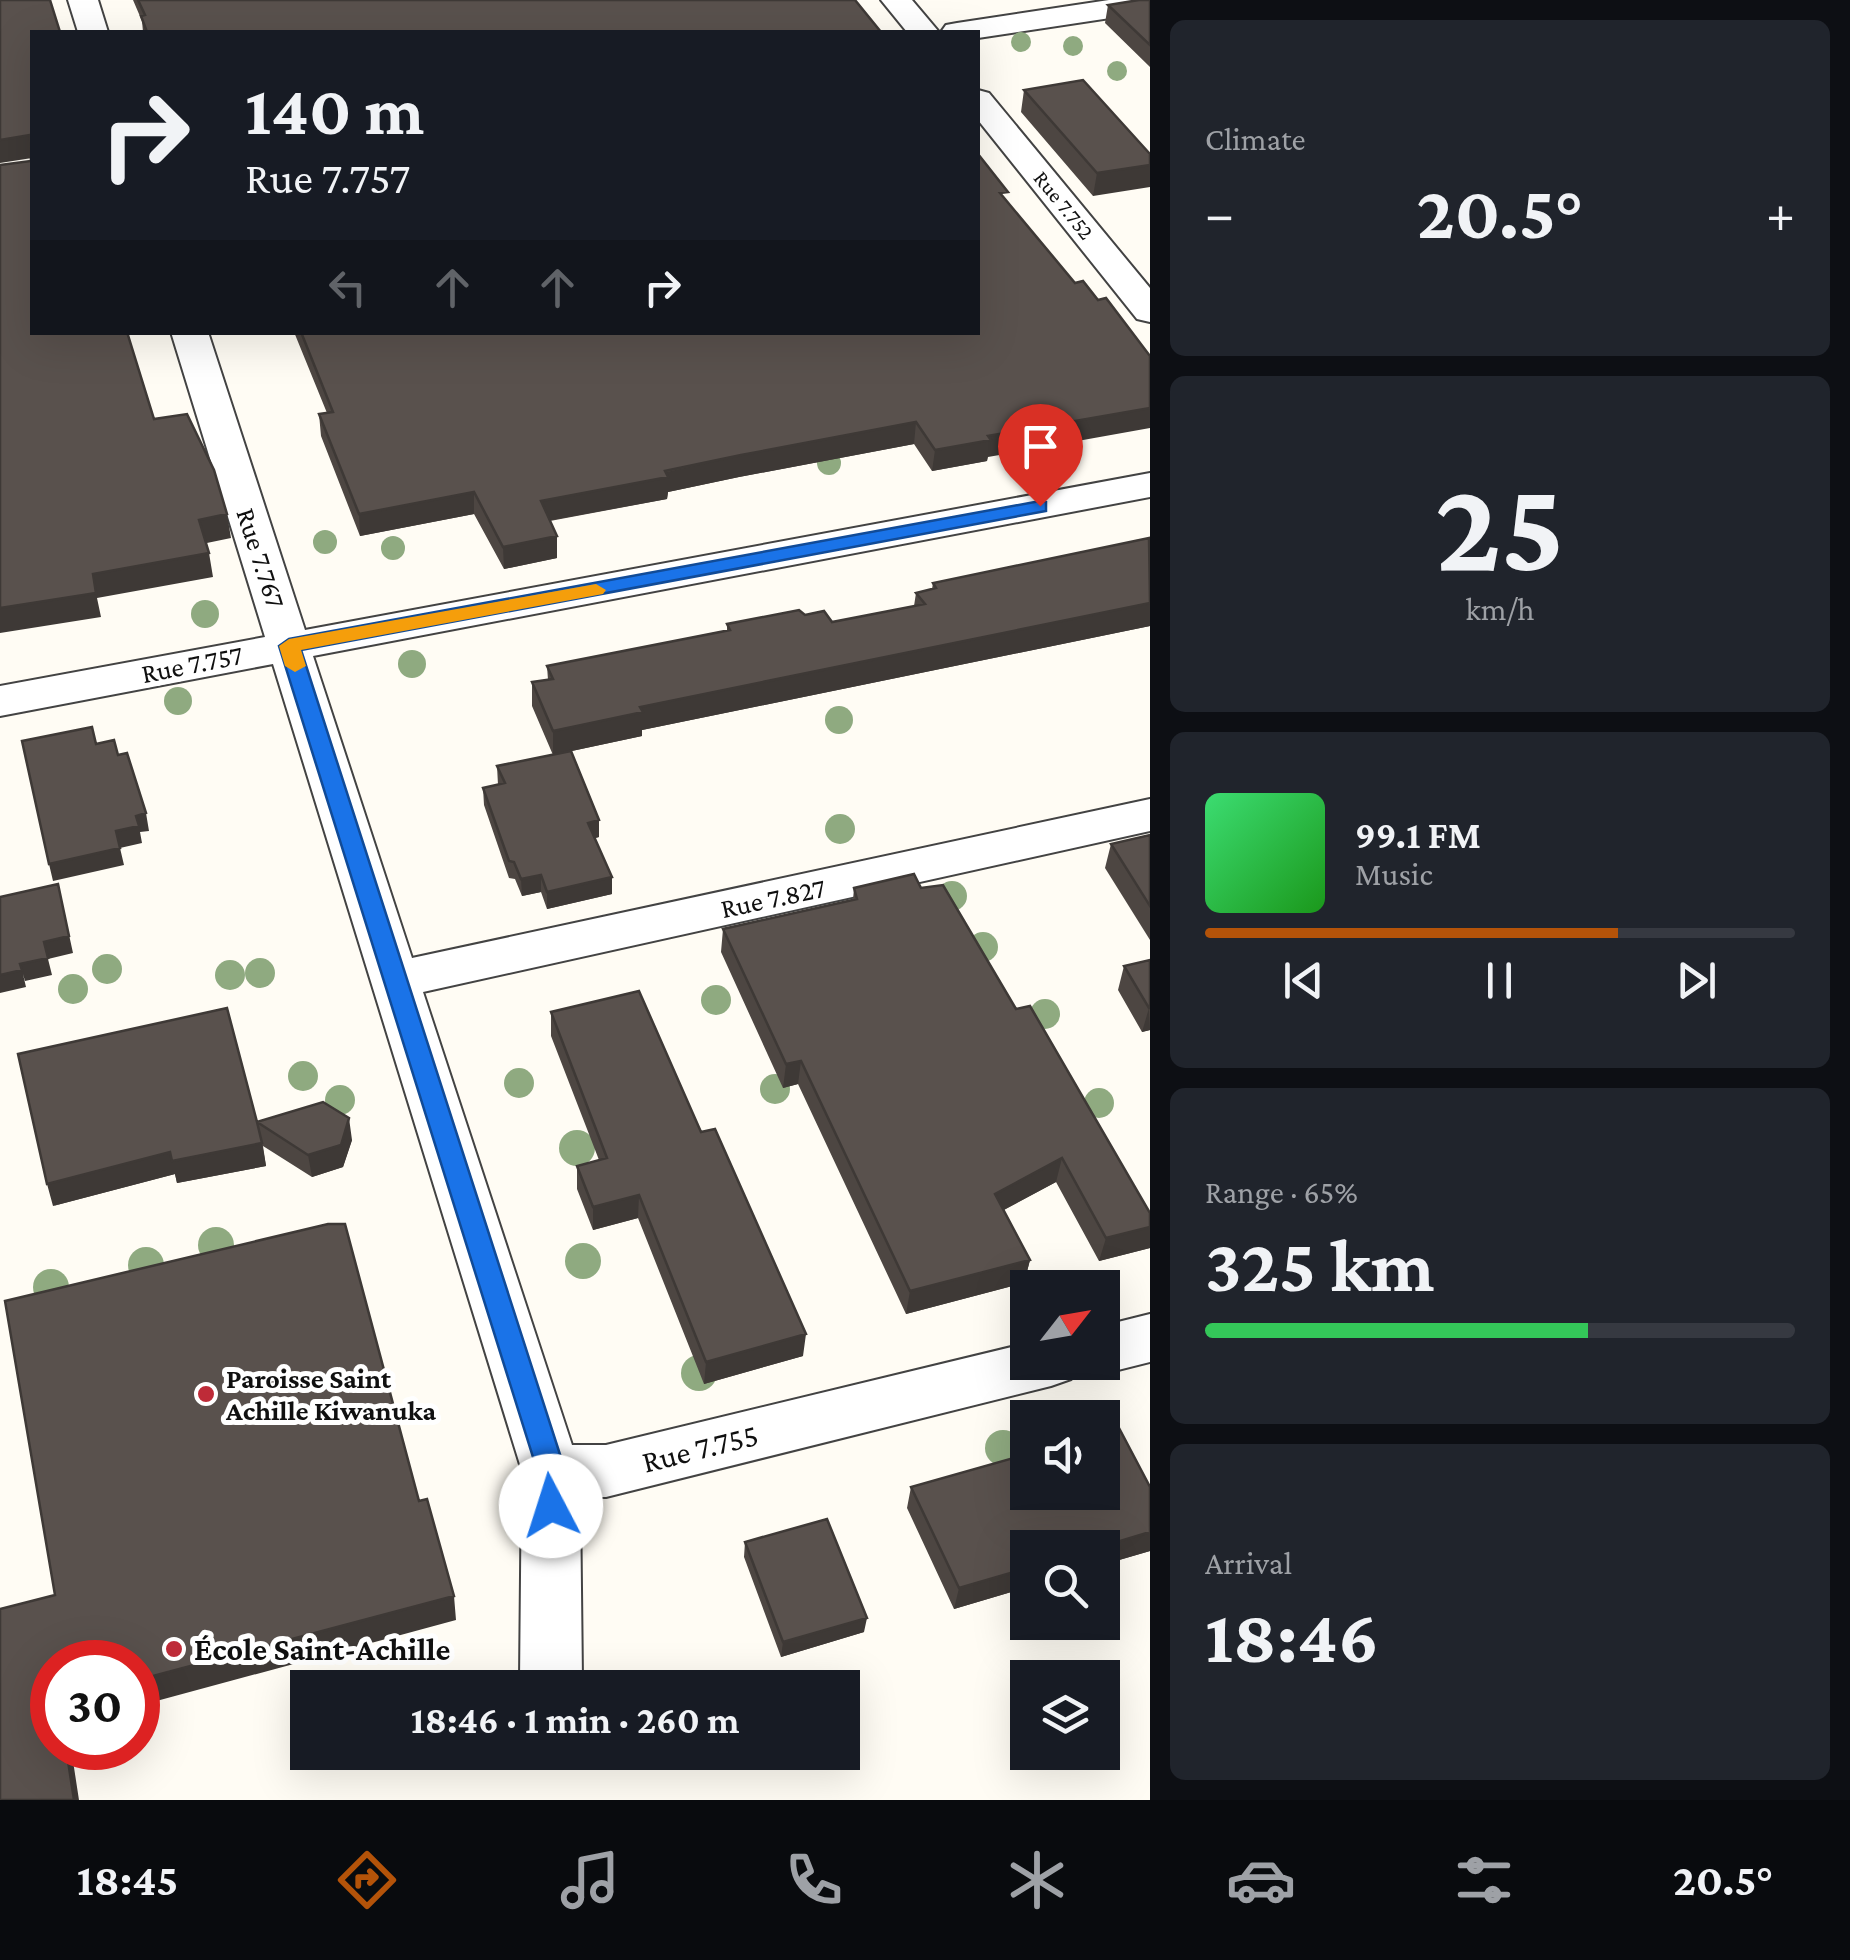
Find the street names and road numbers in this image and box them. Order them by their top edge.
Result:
street label: Rue 7.752 [1029,166,1099,244]
street label: Rue 7.767 [230,504,292,612]
street label: Rue 7.757 [139,639,245,689]
street label: Rue 7.827 [718,872,828,924]
street label: Rue 7.755 [638,1416,762,1480]

